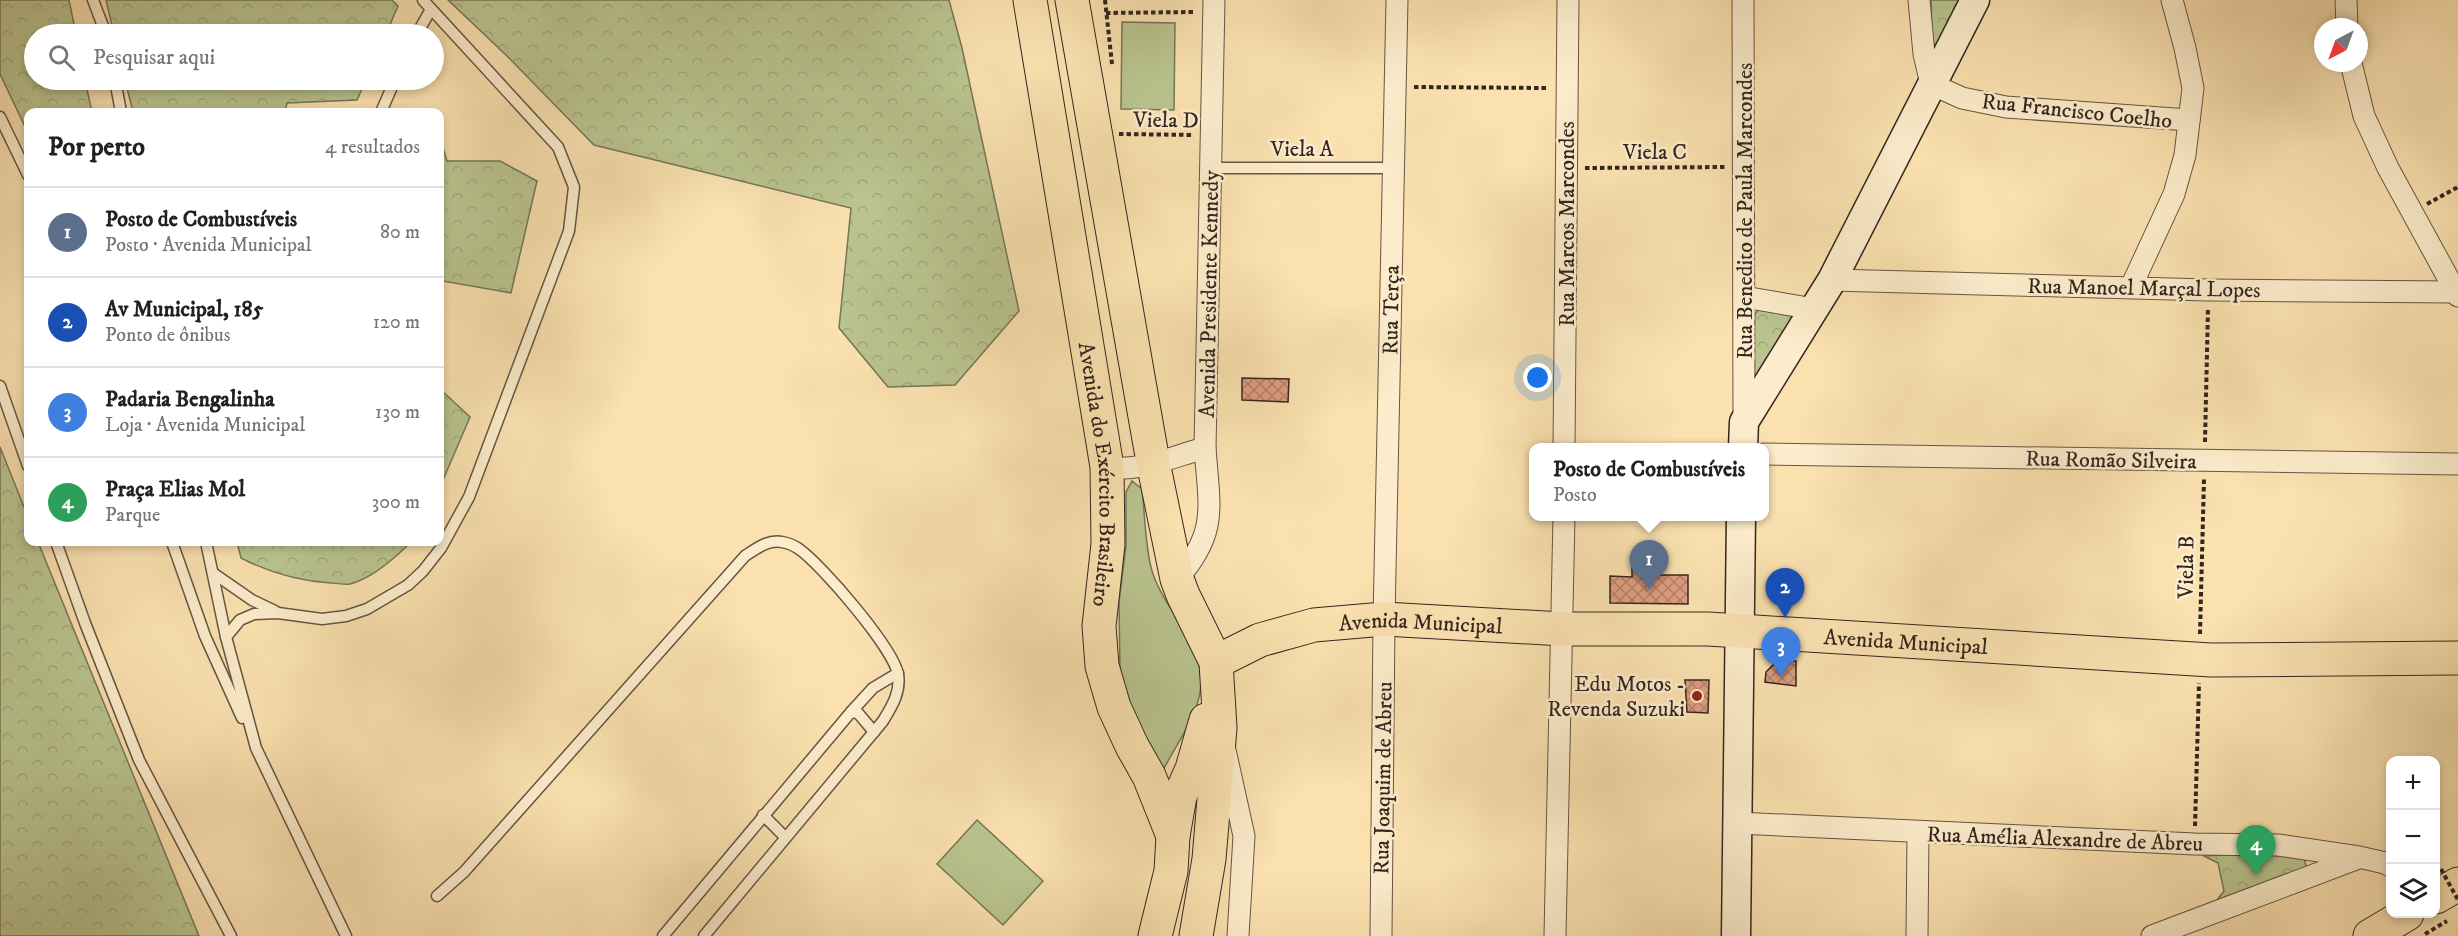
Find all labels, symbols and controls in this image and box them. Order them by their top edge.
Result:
north arrow [2314,18,2368,72]
search box [24,24,444,90]
icon: search [45,41,78,74]
text: Pesquisar aqui [93,44,215,71]
street label: Rua Benedito de Paula Marcondes [1732,63,1759,359]
street label: Rua Francisco Coelho [1980,88,2173,135]
street label: Viela D [1132,106,1199,135]
street label: Rua Marcos Marcondes [1554,121,1581,327]
text: Por perto [48,131,145,164]
text: 4 resultados [325,135,420,160]
street label: Viela A [1269,136,1335,163]
street label: Viela C [1622,139,1687,166]
street label: Avenida Presidente Kennedy [1194,169,1225,418]
text: Posto de Combustíveis [105,206,297,233]
text: 1 [64,220,71,245]
text: 80 m [380,220,420,245]
text: Posto · Avenida Municipal [105,233,311,258]
street label: Rua Terça [1377,264,1406,355]
street label: Rua Manoel Marçal Lopes [2027,273,2261,304]
text: Av Municipal, 185 [105,296,264,323]
text: 2 [63,310,72,335]
text: 120 m [373,310,420,335]
text: Ponto de ônibus [105,323,230,348]
street label: Avenida do Exército Brasileiro [1072,340,1120,608]
your location [1523,363,1552,392]
text: Padaria Bengalinha [105,386,275,413]
text: 3 [64,400,71,425]
text: 130 m [375,400,420,425]
text: Loja · Avenida Municipal [105,413,305,438]
popup [1529,443,1769,521]
street label: Rua Romão Silveira [2025,446,2198,476]
text: Posto de Combustíveis [1553,456,1745,483]
text: Praça Elias Mol [105,476,245,503]
text: Posto [1553,483,1597,508]
text: 4 [62,490,73,515]
text: 300 m [372,490,420,515]
text: Parque [105,503,160,528]
street label: Viela B [2172,535,2201,600]
pin: 1 [1630,540,1668,590]
pin: 2 [1766,568,1804,618]
street label: Avenida Municipal [1337,607,1504,641]
street label: Avenida Municipal [1823,624,1989,661]
pin: 3 [1762,628,1800,677]
place label: Edu Motos - Revenda Suzuki [1547,671,1685,723]
street label: Rua Joaquim de Abreu [1368,681,1399,875]
marker: Edu Motos - Revenda Suzuki [1690,689,1704,703]
map controls [2386,756,2440,918]
button: + [2386,756,2440,810]
button: − [2386,810,2440,864]
street label: Rua Amélia Alexandre de Abreu [1926,821,2204,858]
pin: 4 [2236,826,2276,875]
button: layers [2386,864,2440,918]

